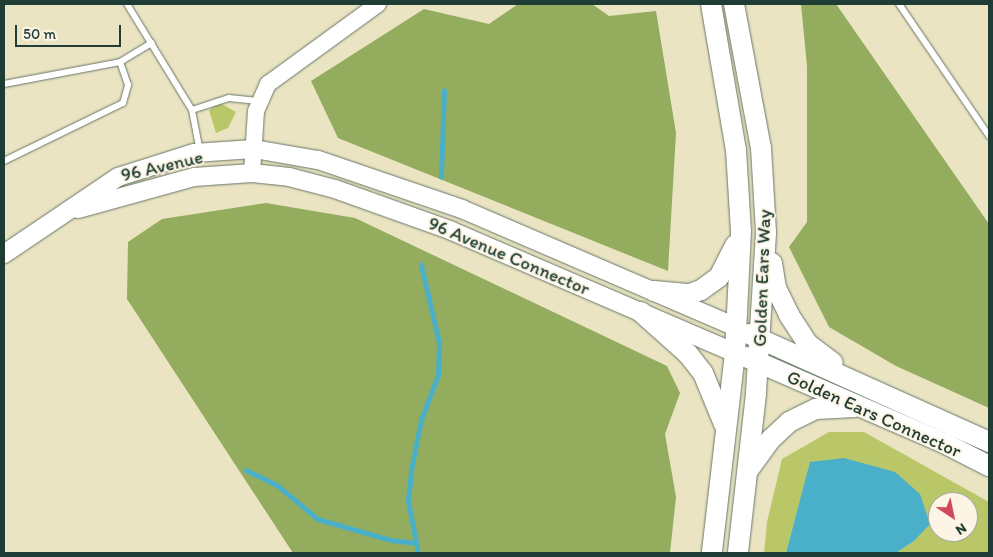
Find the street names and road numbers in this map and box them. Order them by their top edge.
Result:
street label: 96 Avenue [119,145,205,187]
street label: Golden Ears Way [748,209,776,347]
street label: 96 Avenue Connector [425,212,593,300]
street label: Golden Ears Connector [784,365,964,463]

